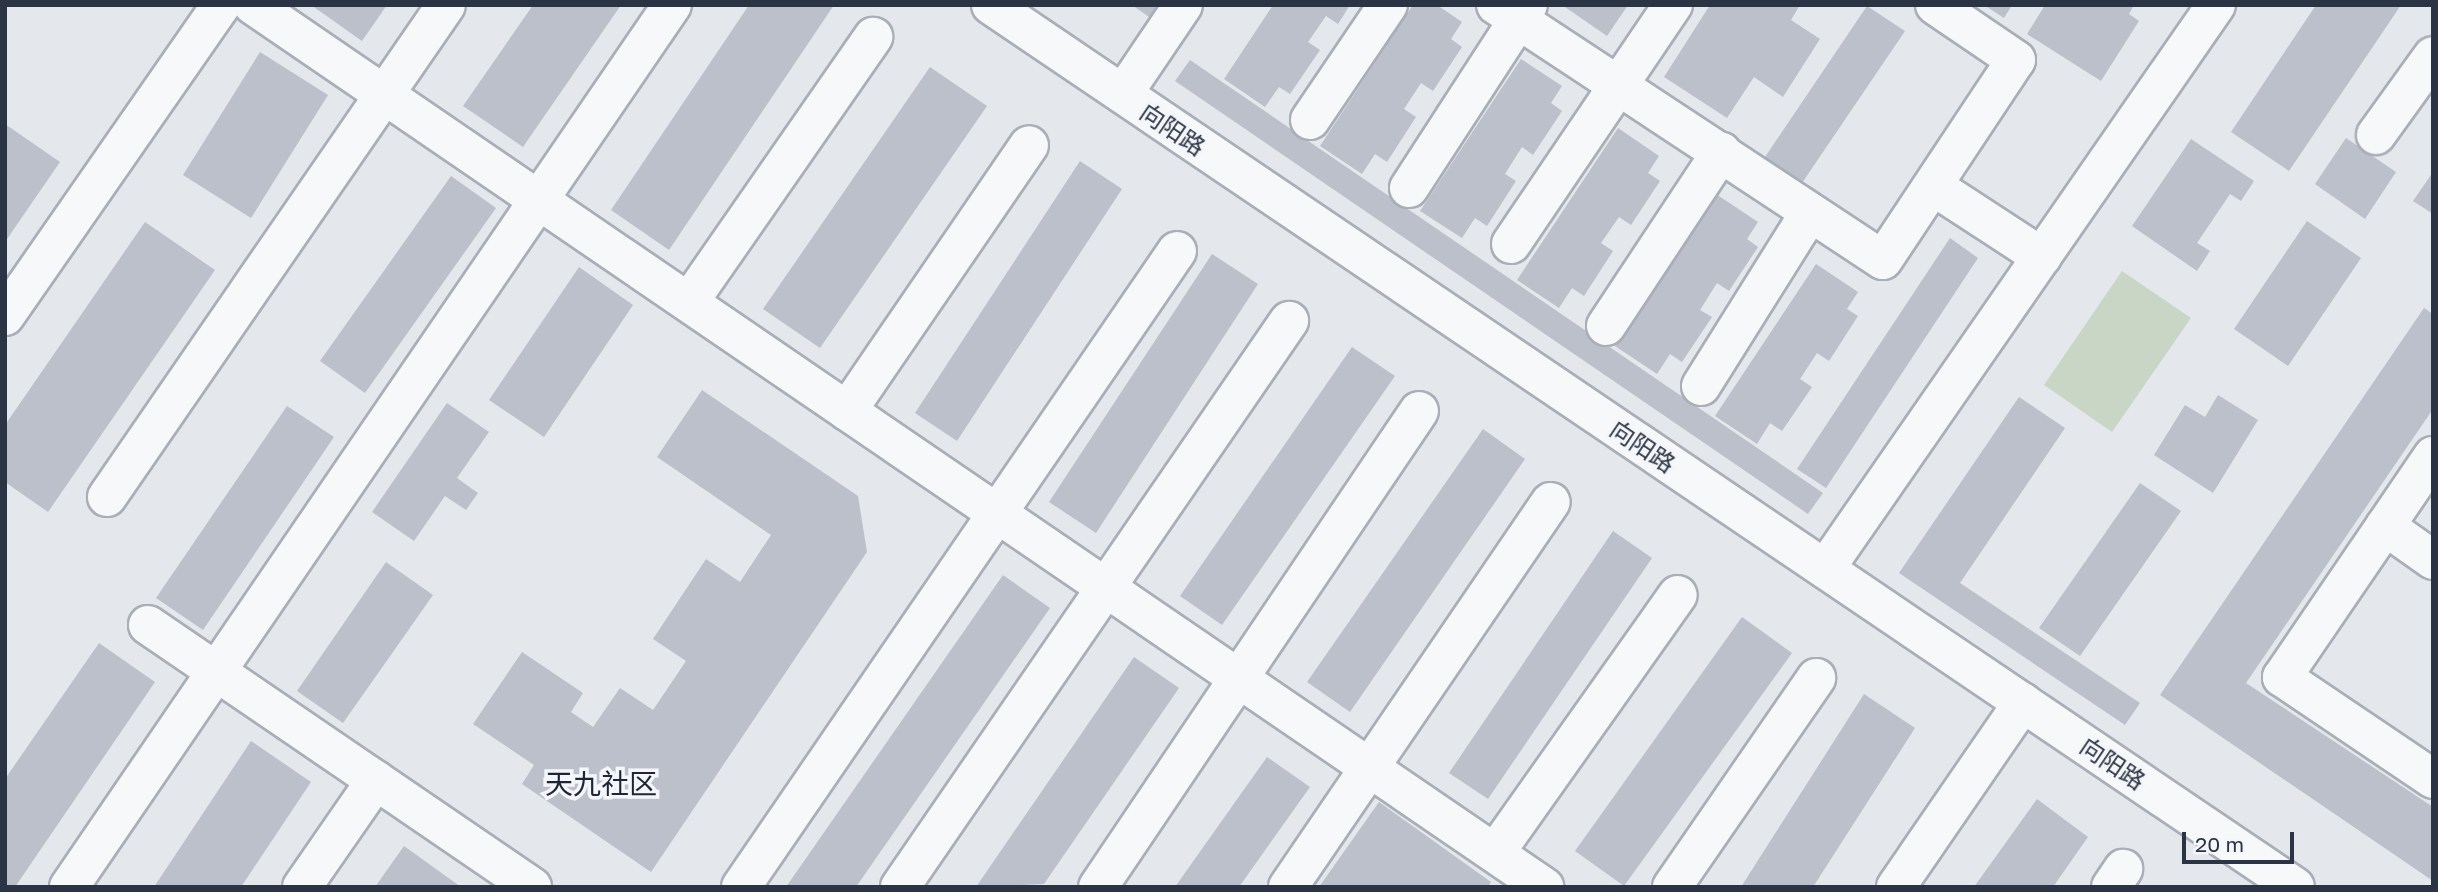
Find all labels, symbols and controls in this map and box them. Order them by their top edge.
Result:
street label: 向阳路 [1135,97,1211,161]
street label: 向阳路 [1605,414,1681,478]
street label: 向阳路 [2075,731,2151,795]
district label: 天九社区 [545,767,657,801]
scale bar [2186,818,2298,862]
text: 20 m [2195,831,2244,857]

